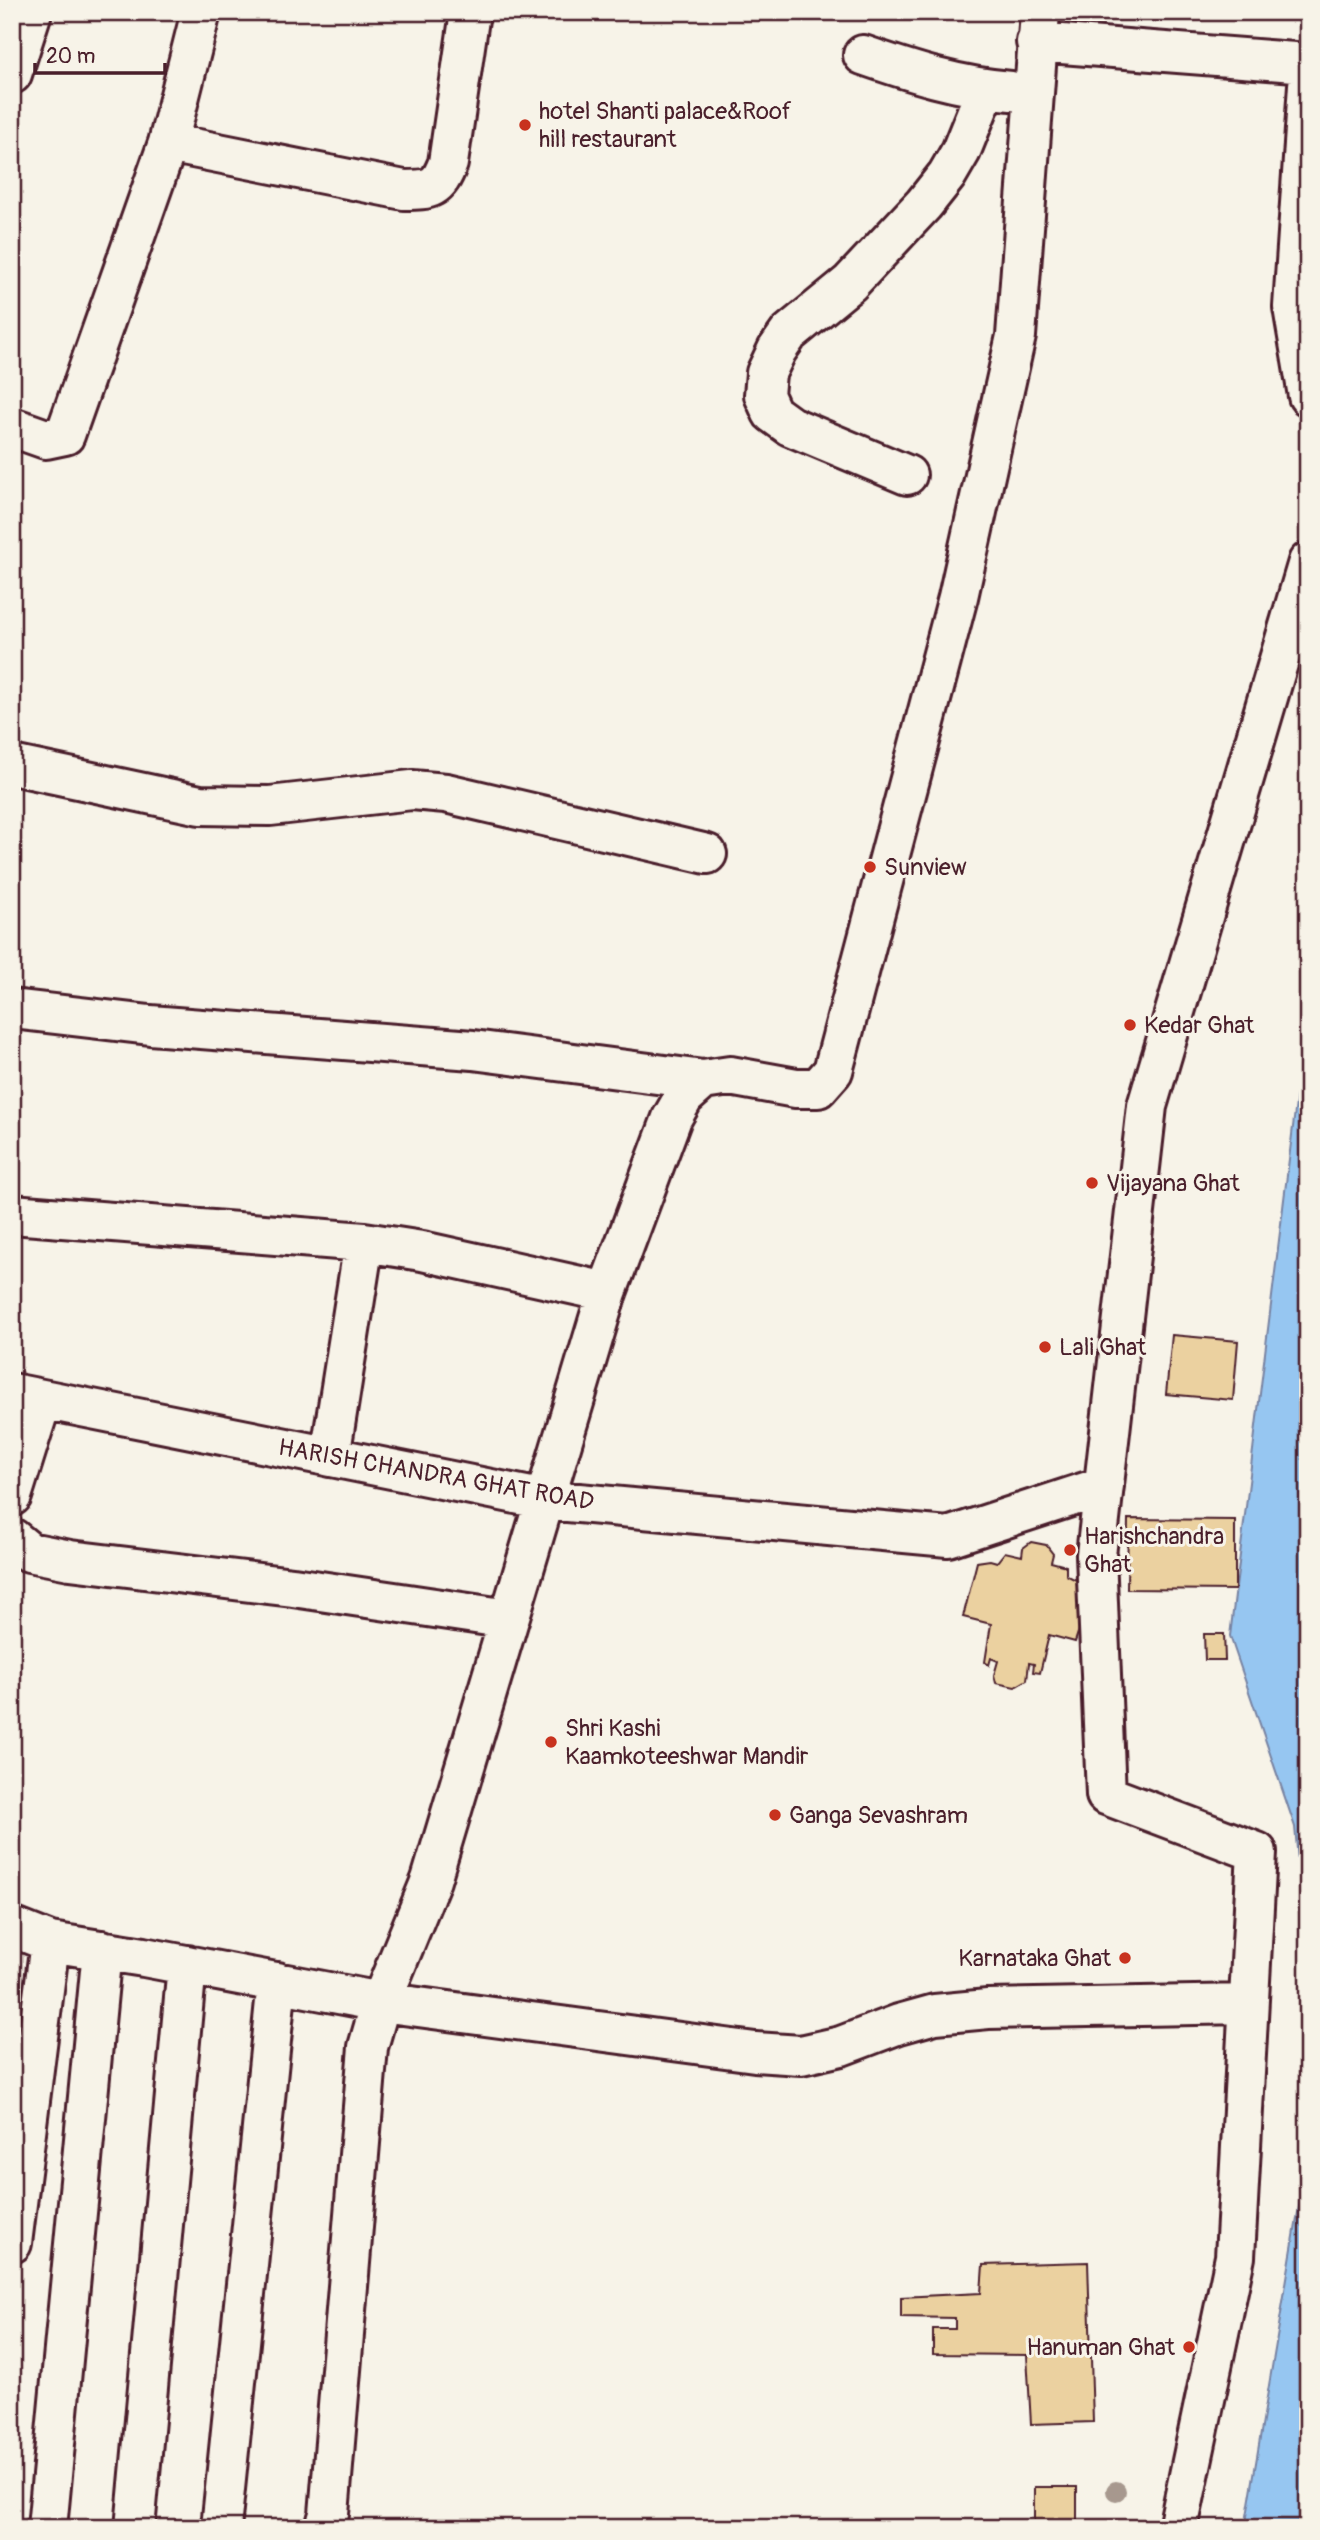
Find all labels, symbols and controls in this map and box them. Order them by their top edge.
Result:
scale bar [35,32,164,76]
text: 20 m [46,43,95,70]
place label: hotel Shanti palace&Roof hill restaurant [539,97,792,154]
marker: hotel Shanti palace&Roof hill restaurant [517,117,533,133]
place label: Sunview [884,853,967,882]
marker: Sunview [862,859,878,875]
place label: Kedar Ghat [1144,1011,1255,1040]
marker: Kedar Ghat [1122,1017,1138,1033]
place label: Vijayana Ghat [1106,1169,1240,1198]
marker: Vijayana Ghat [1084,1175,1100,1191]
place label: Lali Ghat [1059,1333,1146,1362]
marker: Lali Ghat [1037,1339,1053,1355]
street label: HARISH CHANDRA GHAT ROAD [276,1433,596,1517]
place label: Harishchandra Ghat [1084,1522,1224,1579]
marker: Harishchandra Ghat [1062,1542,1078,1558]
place label: Shri Kashi Kaamkoteeshwar Mandir [565,1714,809,1771]
marker: Shri Kashi Kaamkoteeshwar Mandir [543,1734,559,1750]
place label: Ganga Sevashram [789,1801,968,1830]
marker: Ganga Sevashram [767,1807,783,1823]
place label: Karnataka Ghat [958,1944,1111,1973]
marker: Karnataka Ghat [1117,1950,1133,1966]
place label: Hanuman Ghat [1027,2333,1175,2362]
marker: Hanuman Ghat [1181,2339,1197,2355]

